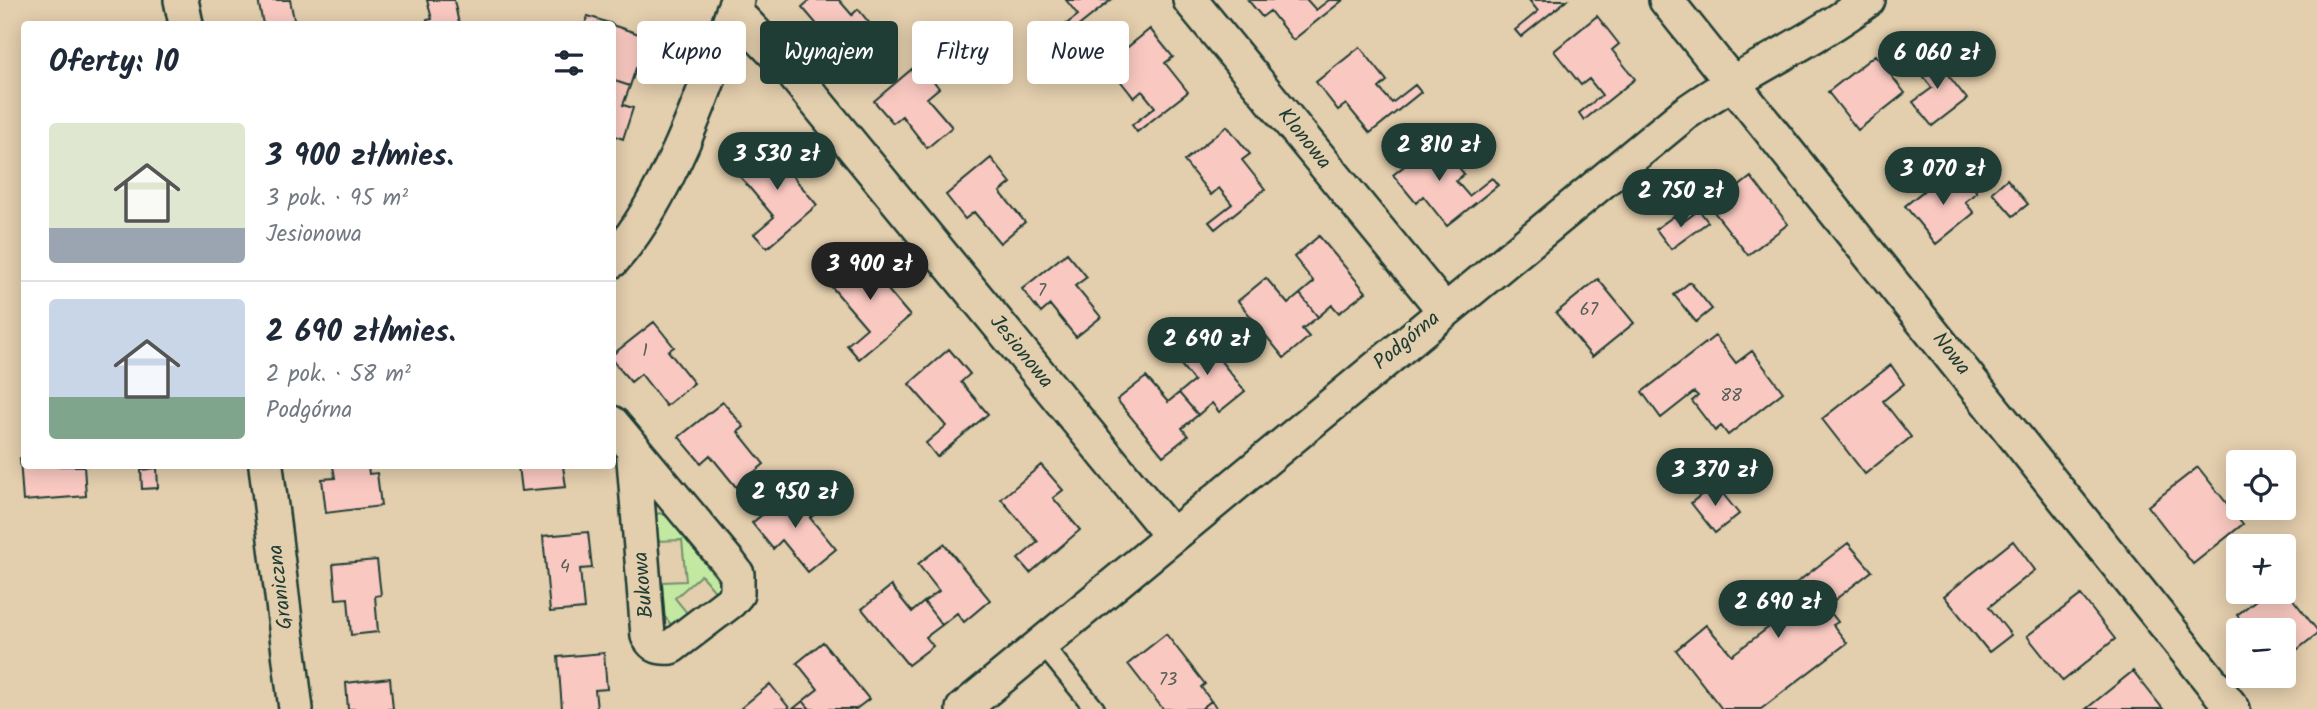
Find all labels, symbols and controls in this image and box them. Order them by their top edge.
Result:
chip: Kupno [637,21,746,84]
chip: Wynajem [760,21,898,84]
chip: Filtry [912,21,1013,84]
chip: Nowe [1027,21,1129,84]
pin: 6 060 zł [1865,32,2009,91]
text: 6 060 zł [1894,36,1980,72]
text: Oferty: 10 [49,39,179,87]
icon: filters [550,44,588,82]
street label: Klonowa [1269,101,1339,177]
pin: 2 810 zł [1367,124,1511,183]
text: 2 810 zł [1397,128,1481,164]
pin: 3 530 zł [705,132,849,192]
text: 3 900 zł/mies. [266,133,454,181]
text: 3 530 zł [734,137,820,173]
pin: 3 070 zł [1871,148,2015,207]
icon: home [105,151,189,235]
text: 3 070 zł [1901,152,1985,188]
pin: 2 750 zł [1609,170,1753,229]
text: 2 750 zł [1638,174,1724,210]
text: 3 pok. · 95 m² [266,181,408,217]
text: Jesionowa [266,217,362,253]
pin: 3 900 zł [798,243,942,302]
text: 3 900 zł [827,247,913,283]
house number: 7 [1038,277,1047,306]
house number: 67 [1580,296,1599,325]
street label: Podgórna [1366,303,1448,379]
street label: Jesionowa [981,308,1061,396]
text: 2 690 zł/mies. [266,309,456,357]
pin: 2 690 zł [1135,318,1279,377]
text: 2 690 zł [1164,322,1250,358]
street label: Nowa [1923,325,1979,383]
icon: home [105,327,189,411]
house number: 1 [642,337,648,366]
text: 2 pok. · 58 m² [266,357,411,393]
house number: 88 [1720,382,1742,411]
text: Podgórna [266,393,352,429]
pin: 3 370 zł [1643,448,1787,508]
map controls [2226,450,2296,688]
button: locate [2226,450,2296,520]
text: 3 370 zł [1672,453,1758,489]
pin: 2 950 zł [723,470,867,530]
text: 2 950 zł [752,475,838,511]
button: + [2226,534,2296,604]
street label: Graniczna [259,543,303,631]
street label: Bukowa [625,550,663,620]
house number: 4 [560,553,570,582]
pin: 2 690 zł [1706,580,1850,640]
text: 2 690 zł [1735,585,1821,621]
button: − [2226,618,2296,688]
house number: 73 [1159,666,1177,695]

